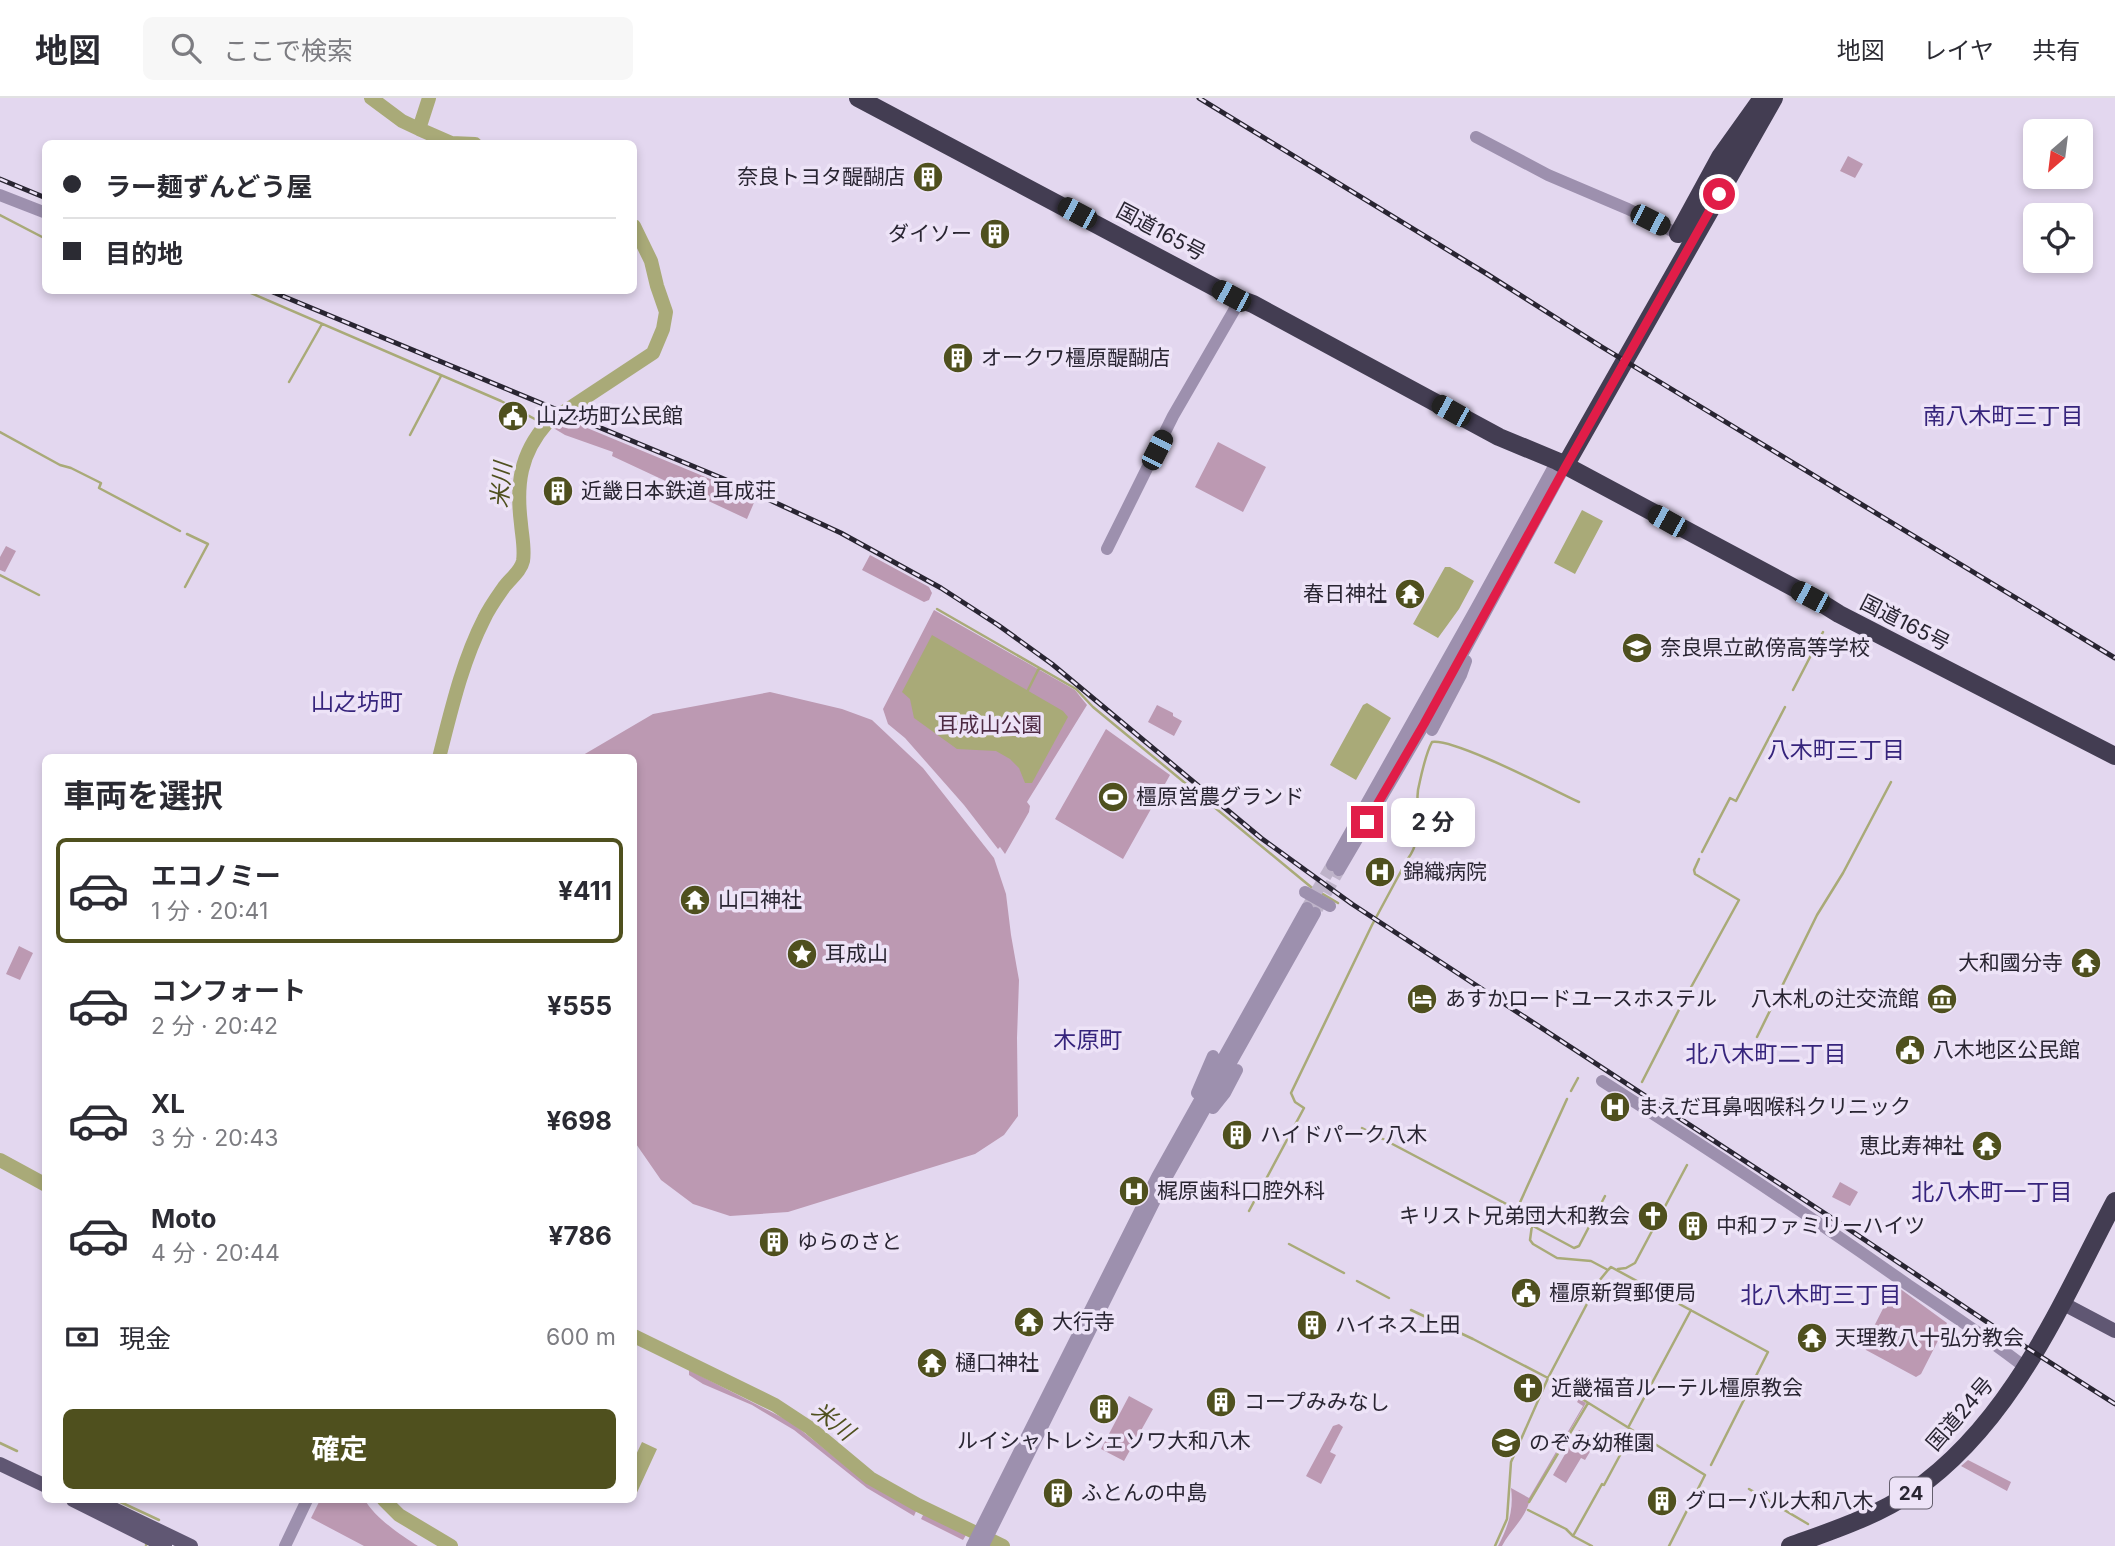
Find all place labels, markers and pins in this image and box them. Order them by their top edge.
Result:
building icon: 奈良トヨタ醍醐店 [911,160,945,194]
place label: 奈良トヨタ醍醐店 [737,164,905,189]
building icon: ダイソー [978,217,1012,251]
place label: ダイソー [888,221,972,246]
building icon: オークワ橿原醍醐店 [941,341,975,375]
place label: オークワ橿原醍醐店 [981,345,1170,370]
public building icon: 山之坊町公民館 [496,399,530,433]
place label: 山之坊町公民館 [536,403,683,428]
building icon: 近畿日本鉄道 耳成荘 [541,474,575,508]
place label: 近畿日本鉄道 耳成荘 [581,478,776,503]
temple icon: 春日神社 [1393,577,1427,611]
place label: 春日神社 [1303,581,1387,606]
school or university icon: 奈良県立畝傍高等学校 [1620,631,1654,665]
place label: 奈良県立畝傍高等学校 [1660,635,1870,660]
sports icon: 橿原営農グランド [1096,780,1130,814]
place label: 橿原営農グランド [1136,784,1304,809]
hospital icon: 錦織病院 [1363,855,1397,889]
place label: 錦織病院 [1403,859,1487,884]
temple icon: 山口神社 [678,883,712,917]
place label: 山口神社 [718,887,802,912]
place icon: 耳成山 [785,937,819,971]
place label: 耳成山 [825,941,888,966]
temple icon: 大和國分寺 [2069,946,2103,980]
place label: 大和國分寺 [1958,950,2063,975]
hotel icon: あすかロードユースホステル [1405,982,1439,1016]
museum icon: 八木札の辻交流館 [1925,982,1959,1016]
place label: あすかロードユースホステル [1445,986,1717,1011]
place label: 八木札の辻交流館 [1751,986,1919,1011]
public building icon: 八木地区公民館 [1893,1033,1927,1067]
place label: 八木地区公民館 [1933,1037,2080,1062]
hospital icon: まえだ耳鼻咽喉科クリニック [1598,1090,1632,1124]
place label: まえだ耳鼻咽喉科クリニック [1638,1094,1911,1119]
building icon: ハイドパーク八木 [1220,1118,1254,1152]
place label: ハイドパーク八木 [1260,1122,1428,1147]
temple icon: 恵比寿神社 [1970,1129,2004,1163]
place label: 恵比寿神社 [1859,1133,1964,1158]
hospital icon: 梶原歯科口腔外科 [1117,1174,1151,1208]
place label: 梶原歯科口腔外科 [1157,1178,1325,1203]
church icon: キリスト兄弟団大和教会 [1636,1199,1670,1233]
place label: キリスト兄弟団大和教会 [1399,1203,1630,1228]
building icon: 中和ファミリーハイツ [1676,1209,1710,1243]
place label: 中和ファミリーハイツ [1716,1213,1925,1238]
building icon: ゆらのさと [757,1225,791,1259]
place label: ゆらのさと [797,1229,902,1254]
public building icon: 橿原新賀郵便局 [1509,1276,1543,1310]
place label: 橿原新賀郵便局 [1549,1280,1696,1305]
temple icon: 大行寺 [1012,1305,1046,1339]
building icon: ハイネス上田 [1295,1308,1329,1342]
place label: 大行寺 [1052,1309,1115,1334]
place label: ハイネス上田 [1335,1312,1461,1337]
temple icon: 天理教八十弘分教会 [1795,1321,1829,1355]
place label: 天理教八十弘分教会 [1835,1325,2024,1350]
temple icon: 樋口神社 [915,1346,949,1380]
place label: 樋口神社 [955,1350,1039,1375]
church icon: 近畿福音ルーテル橿原教会 [1511,1371,1545,1405]
place label: 近畿福音ルーテル橿原教会 [1551,1375,1803,1400]
building icon: コープみみなし [1204,1385,1238,1419]
place label: コープみみなし [1244,1389,1390,1414]
building icon: ルイシャトレシェソワ大和八木 [1087,1392,1121,1426]
school or university icon: のぞみ幼稚園 [1489,1426,1523,1460]
place label: ルイシャトレシェソワ大和八木 [957,1428,1251,1453]
place label: のぞみ幼稚園 [1529,1430,1655,1455]
building icon: ふとんの中島 [1041,1476,1075,1510]
place label: ふとんの中島 [1081,1480,1207,1505]
building icon: グローバル大和八木 [1645,1484,1679,1518]
place label: グローバル大和八木 [1685,1488,1874,1513]

